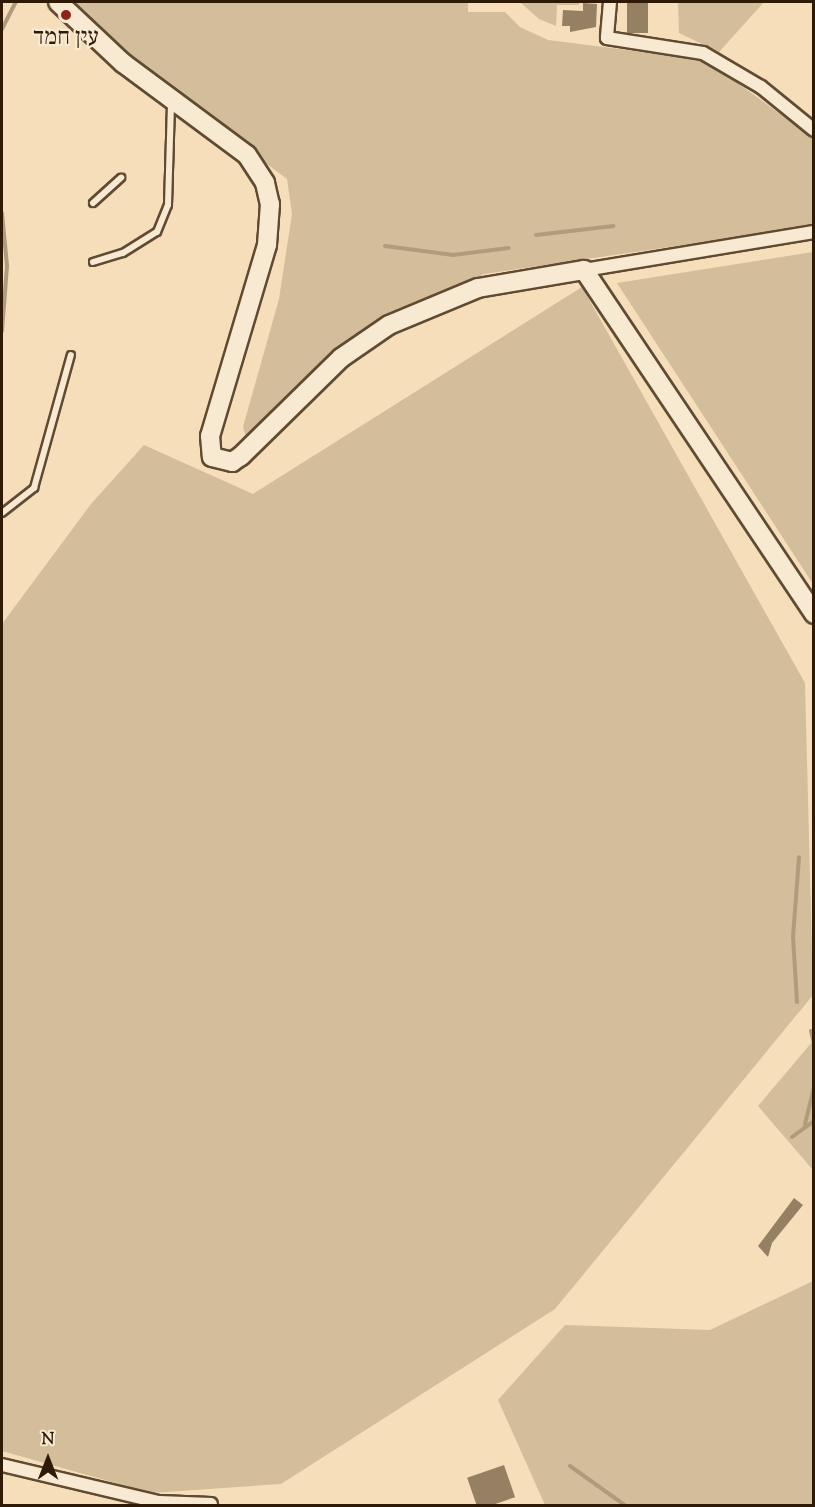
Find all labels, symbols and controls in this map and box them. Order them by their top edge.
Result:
marker: עין חמד [59,8,73,22]
place label: עין חמד [33,25,99,53]
north arrow [18,1429,78,1489]
text: N [42,1429,54,1452]

